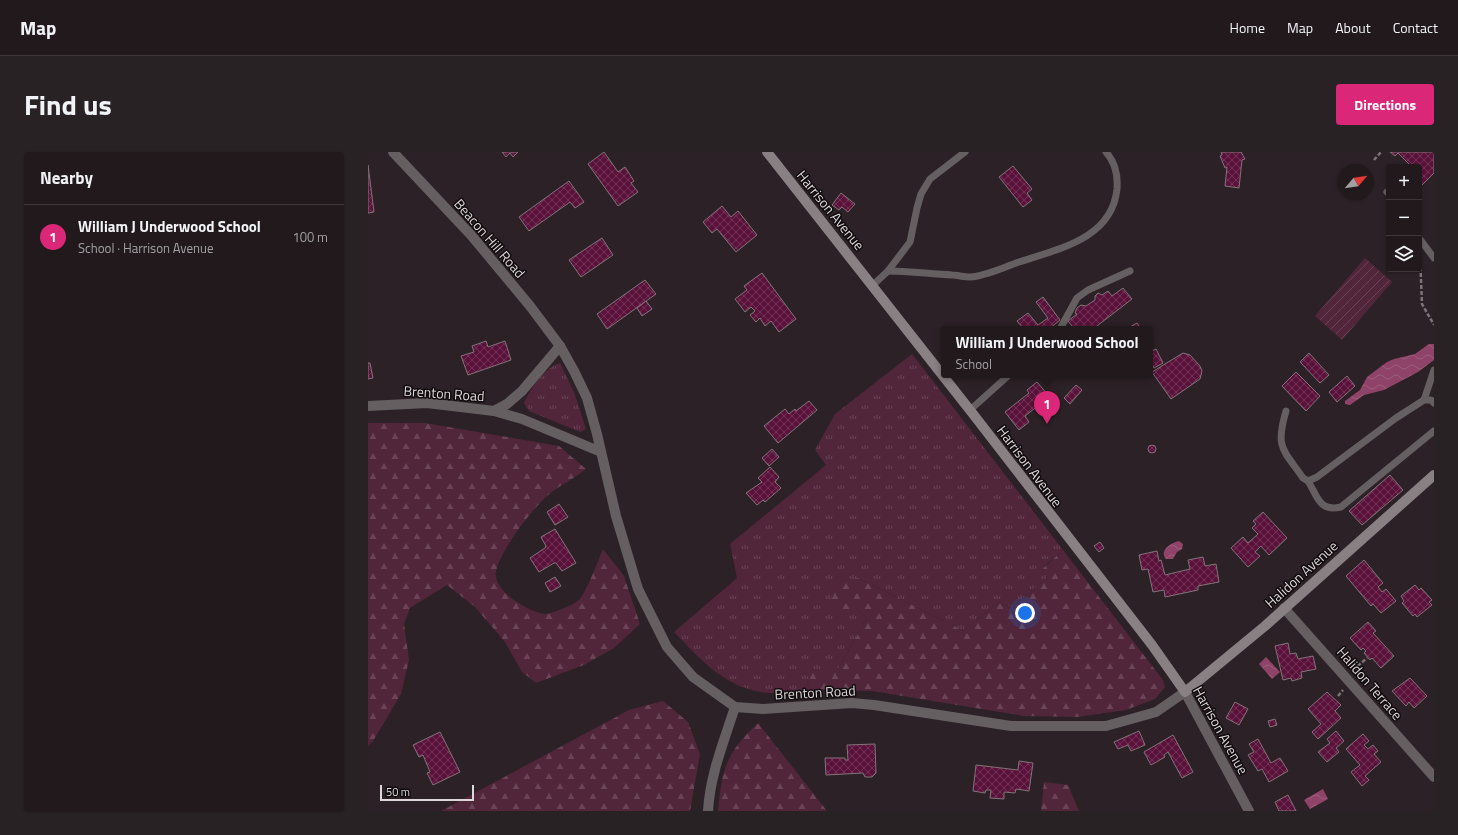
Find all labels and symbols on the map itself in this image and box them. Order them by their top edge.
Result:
north arrow [1338,164,1374,200]
street label: Harrison Avenue [792,166,870,254]
street label: Beacon Hill Road [450,194,530,282]
street label: Brenton Road [403,380,485,406]
pin: 1 [1034,391,1060,424]
street label: Harrison Avenue [992,421,1068,511]
street label: Halidon Avenue [1260,535,1342,613]
your location [1015,603,1035,623]
street label: Halidon Terrace [1332,642,1408,724]
street label: Brenton Road [774,679,856,705]
street label: Harrison Avenue [1188,682,1254,778]
scale bar [380,783,474,802]

